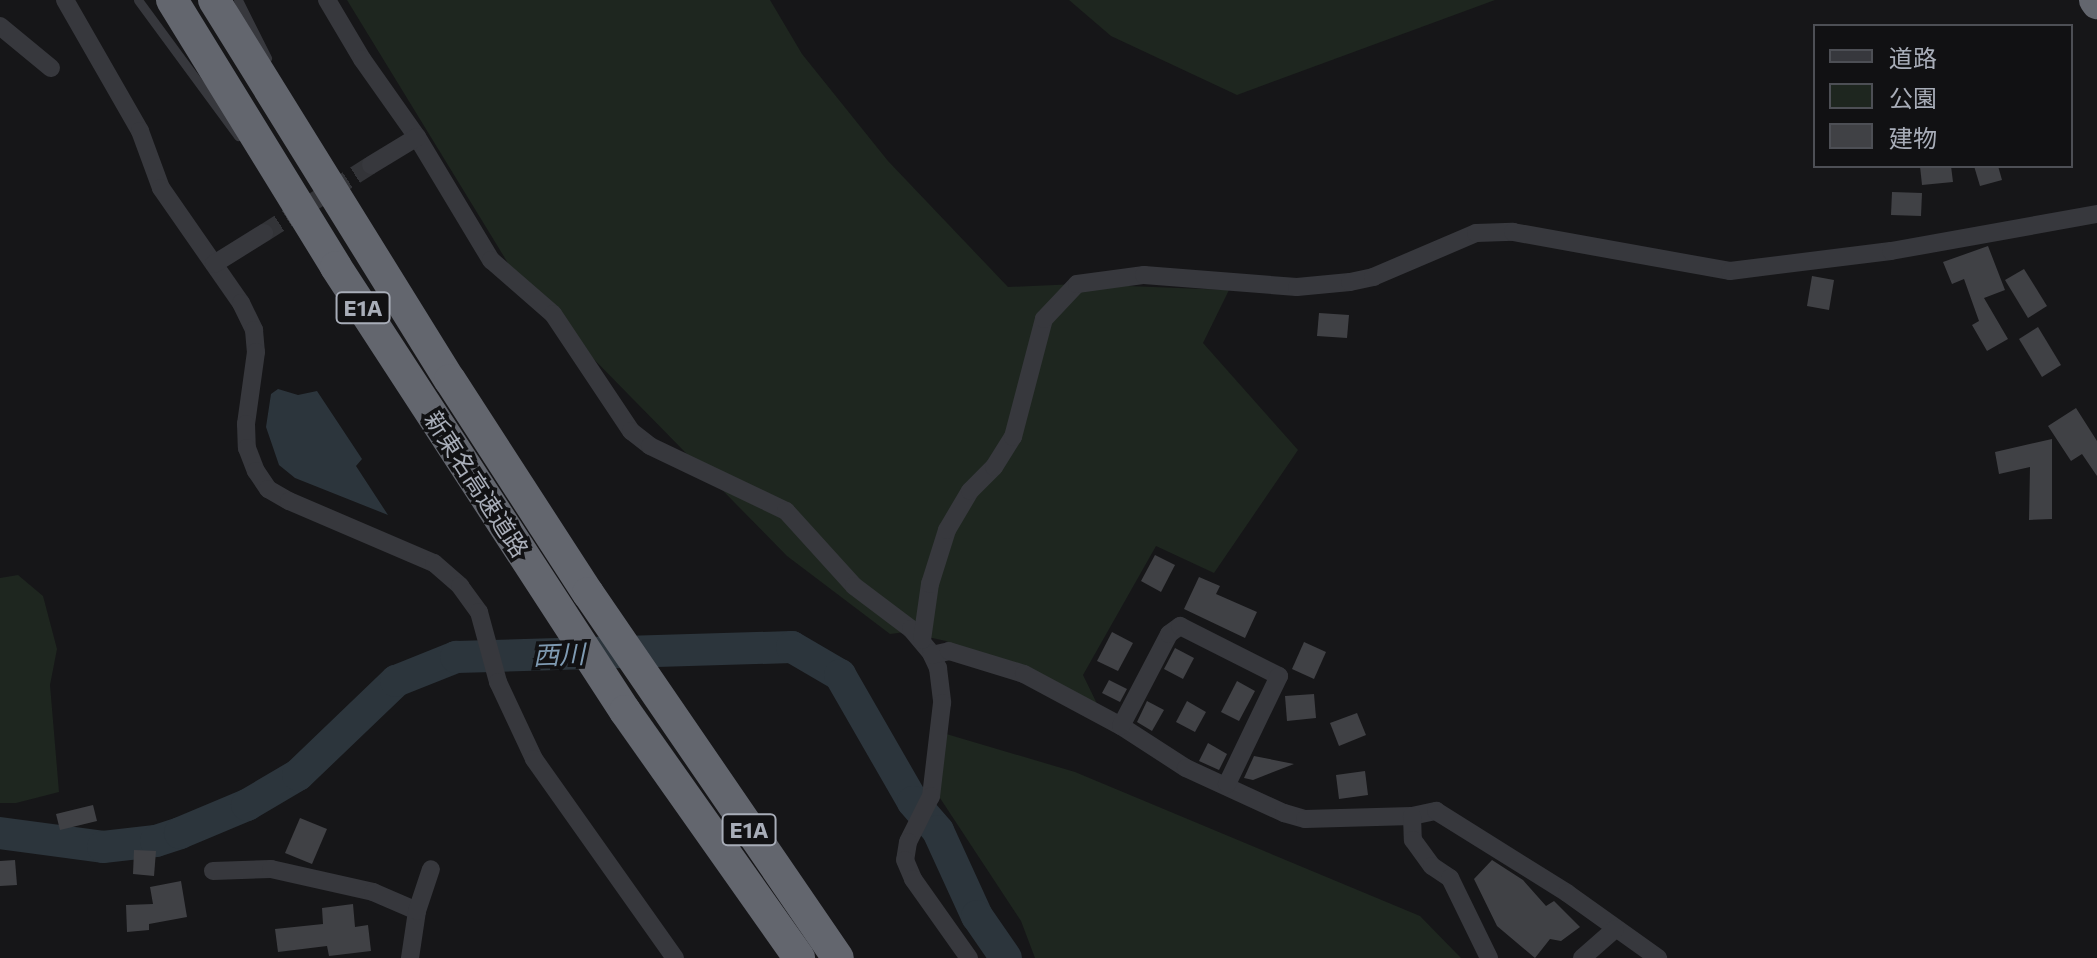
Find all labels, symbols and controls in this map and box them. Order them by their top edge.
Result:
legend [1813,24,2073,168]
text: 道路 [1889,43,1937,72]
text: 公園 [1889,83,1937,112]
text: 建物 [1889,123,1937,152]
road number: E1A [335,290,391,326]
street label: 新東名高速道路 [419,406,535,562]
water label: 西川 [532,638,586,670]
road number: E1A [721,812,777,848]

